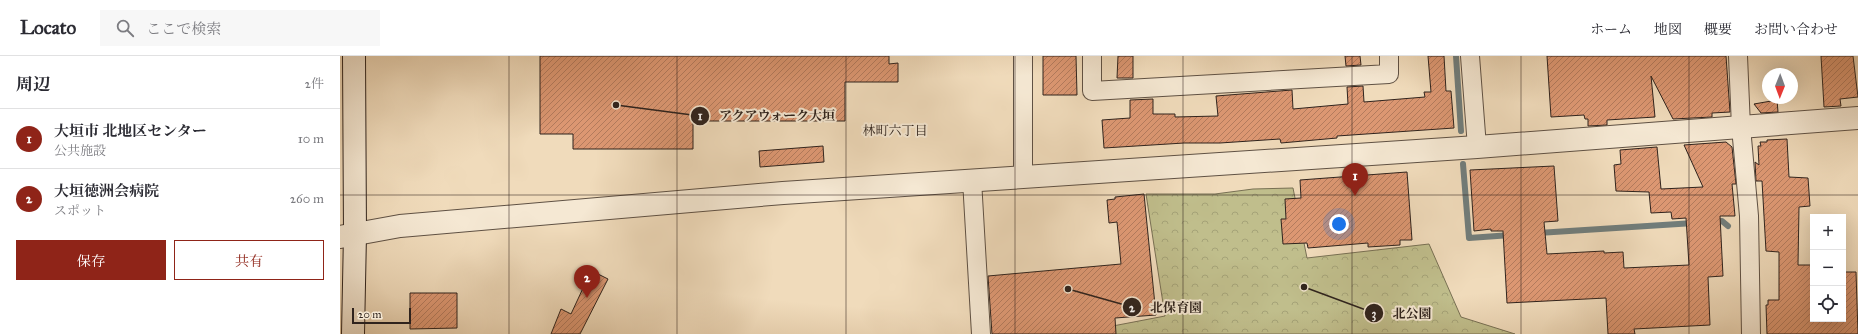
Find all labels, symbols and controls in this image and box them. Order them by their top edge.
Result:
search box [100,10,380,46]
text: Locato [20,16,76,39]
icon: search [114,17,136,39]
text: ここで検索 [146,20,221,38]
text: ホーム [1590,21,1632,38]
text: 地図 [1654,21,1682,38]
text: 概要 [1704,21,1732,38]
text: お問い合わせ [1754,21,1838,38]
north arrow [1762,68,1798,104]
text: 周辺 [16,74,50,95]
text: 2件 [305,76,324,92]
callout: アクアウォーク大垣 [690,103,843,128]
text: アクアウォーク大垣 [719,108,835,124]
text: 1 [698,109,703,123]
text: 大垣市 北地区センター [54,122,207,140]
district label: 林町六丁目 [862,123,928,139]
text: 1 [26,131,32,147]
text: 10 m [298,131,324,147]
text: 公共施設 [54,143,106,159]
pin: 1 [1342,163,1368,196]
text: 大垣徳洲会病院 [54,182,159,200]
text: 2 [26,191,32,207]
text: 260 m [290,191,324,207]
text: スポット [54,203,106,219]
your location [1329,214,1349,234]
map controls [1810,214,1846,322]
button: + [1810,214,1846,250]
button: 保存 [16,240,166,280]
button: 共有 [174,240,324,280]
button: − [1810,250,1846,286]
pin: 2 [574,265,600,298]
button: locate [1810,286,1846,322]
callout: 北保育園 [1122,295,1210,320]
text: 北保育園 [1150,300,1202,316]
text: 2 [1129,301,1136,315]
callout: 北公園 [1364,301,1439,326]
scale bar [352,306,411,325]
text: 北公園 [1392,306,1432,322]
text: 3 [1372,307,1377,322]
text: 20 m [358,308,381,321]

